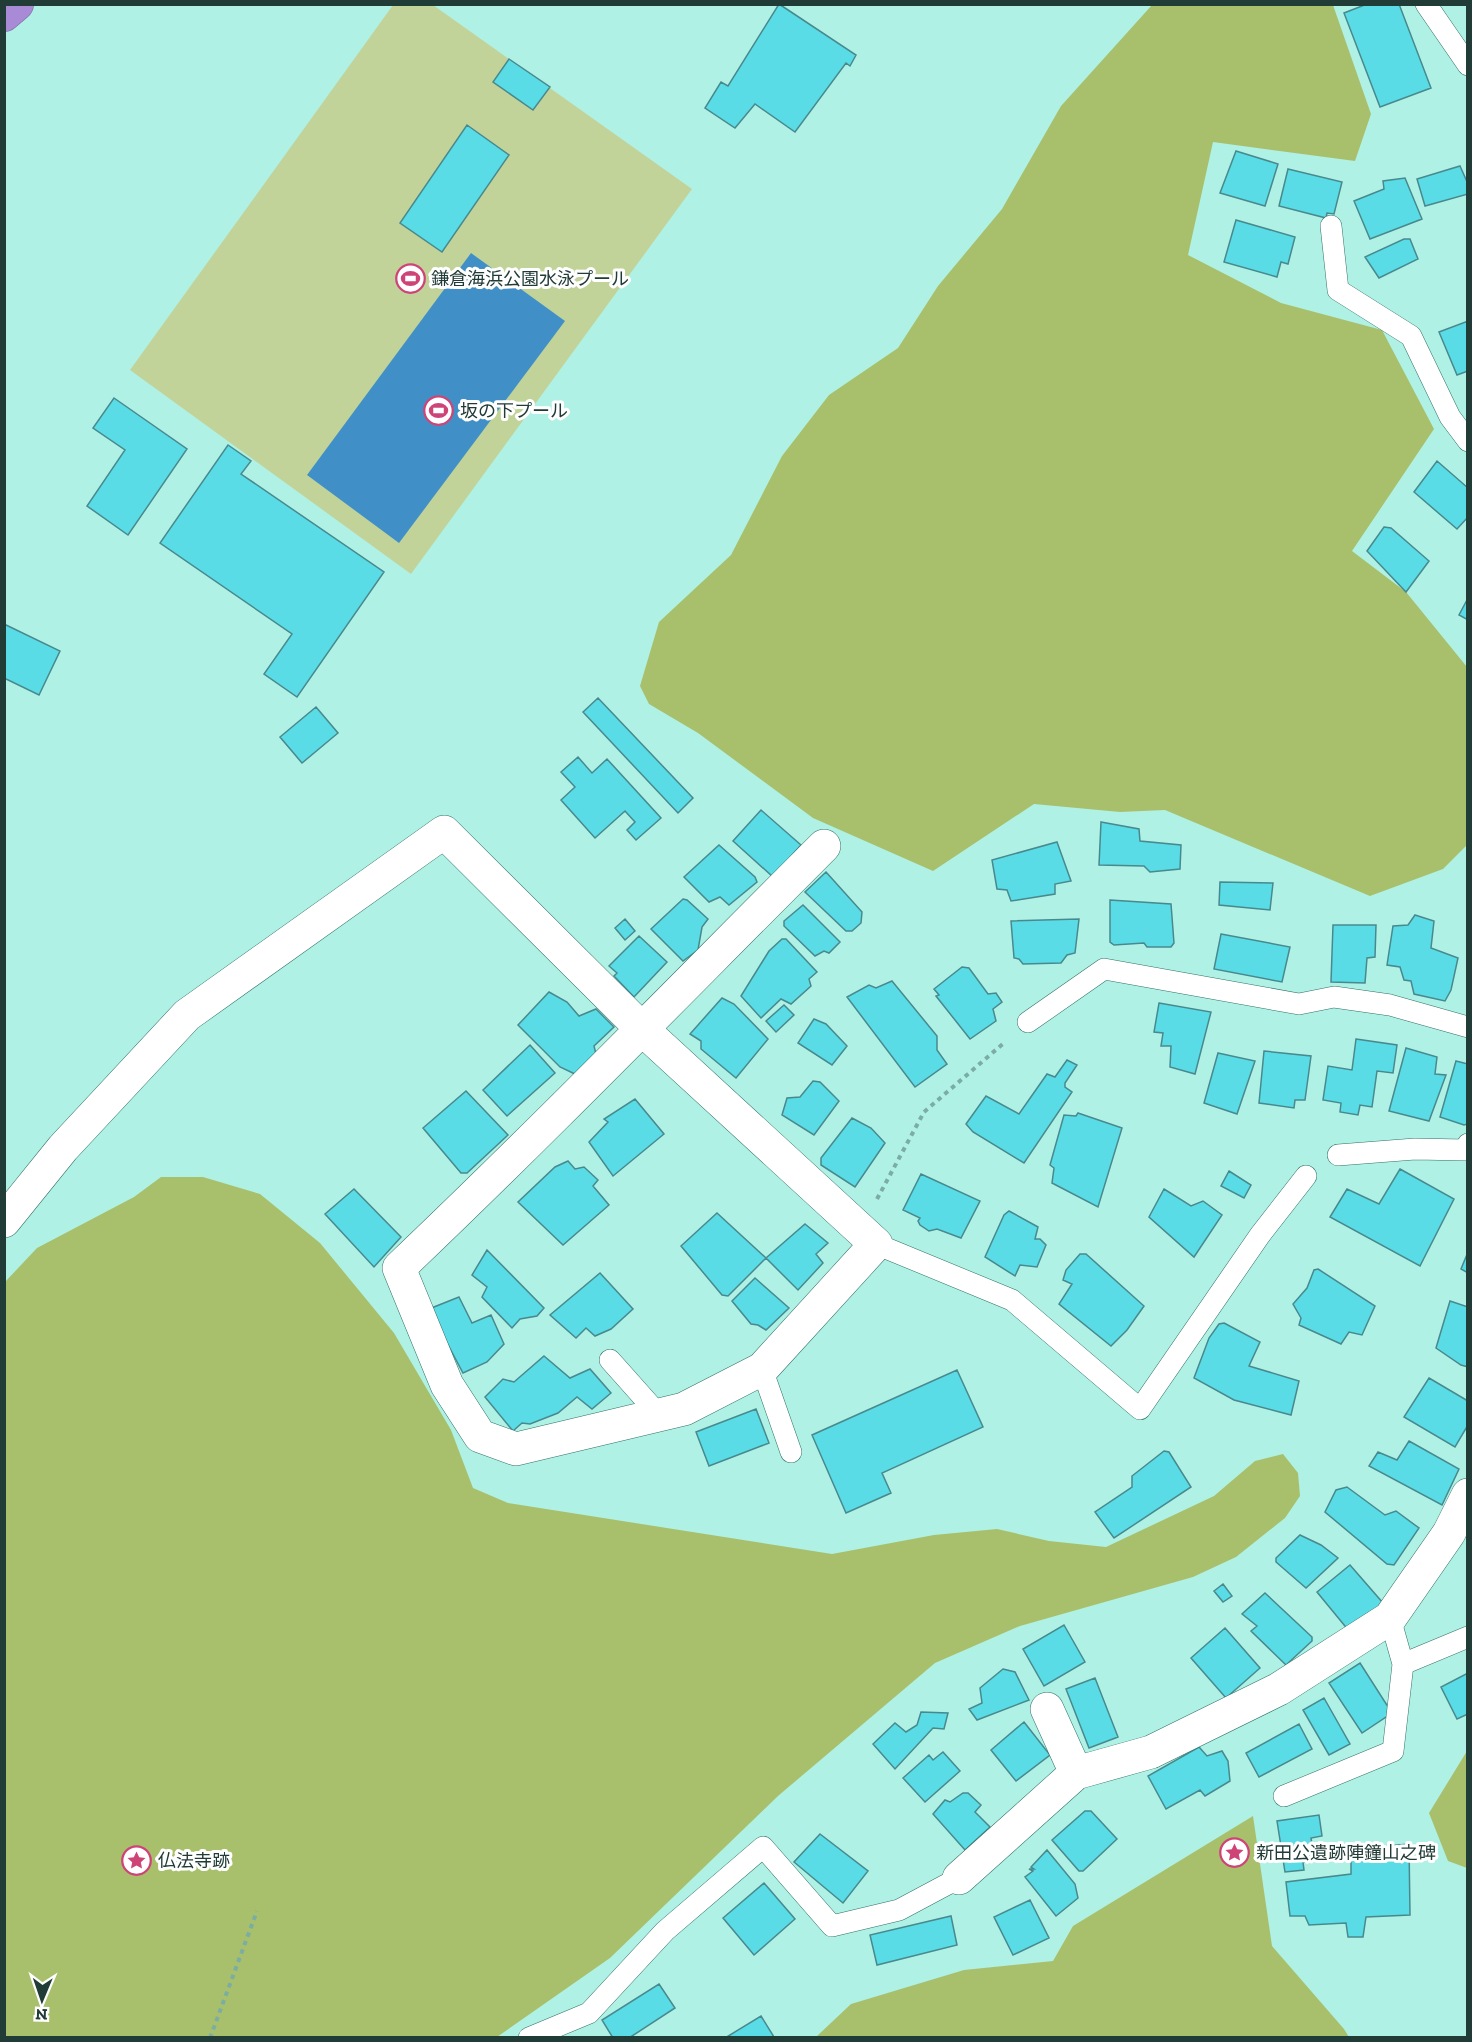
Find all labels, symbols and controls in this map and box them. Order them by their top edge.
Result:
sports icon: 鎌倉海浜公園水泳プール [394,263,426,295]
place label: 鎌倉海浜公園水泳プール [431,268,629,290]
sports icon: 坂の下プール [423,395,455,427]
place label: 坂の下プール [460,400,568,422]
place icon: 新田公遺跡陣鐘山之碑 [1219,1837,1251,1869]
place label: 新田公遺跡陣鐘山之碑 [1256,1842,1436,1864]
place icon: 仏法寺跡 [121,1845,153,1877]
place label: 仏法寺跡 [158,1850,230,1872]
north arrow [12,1970,72,2030]
text: N [35,2005,48,2024]

